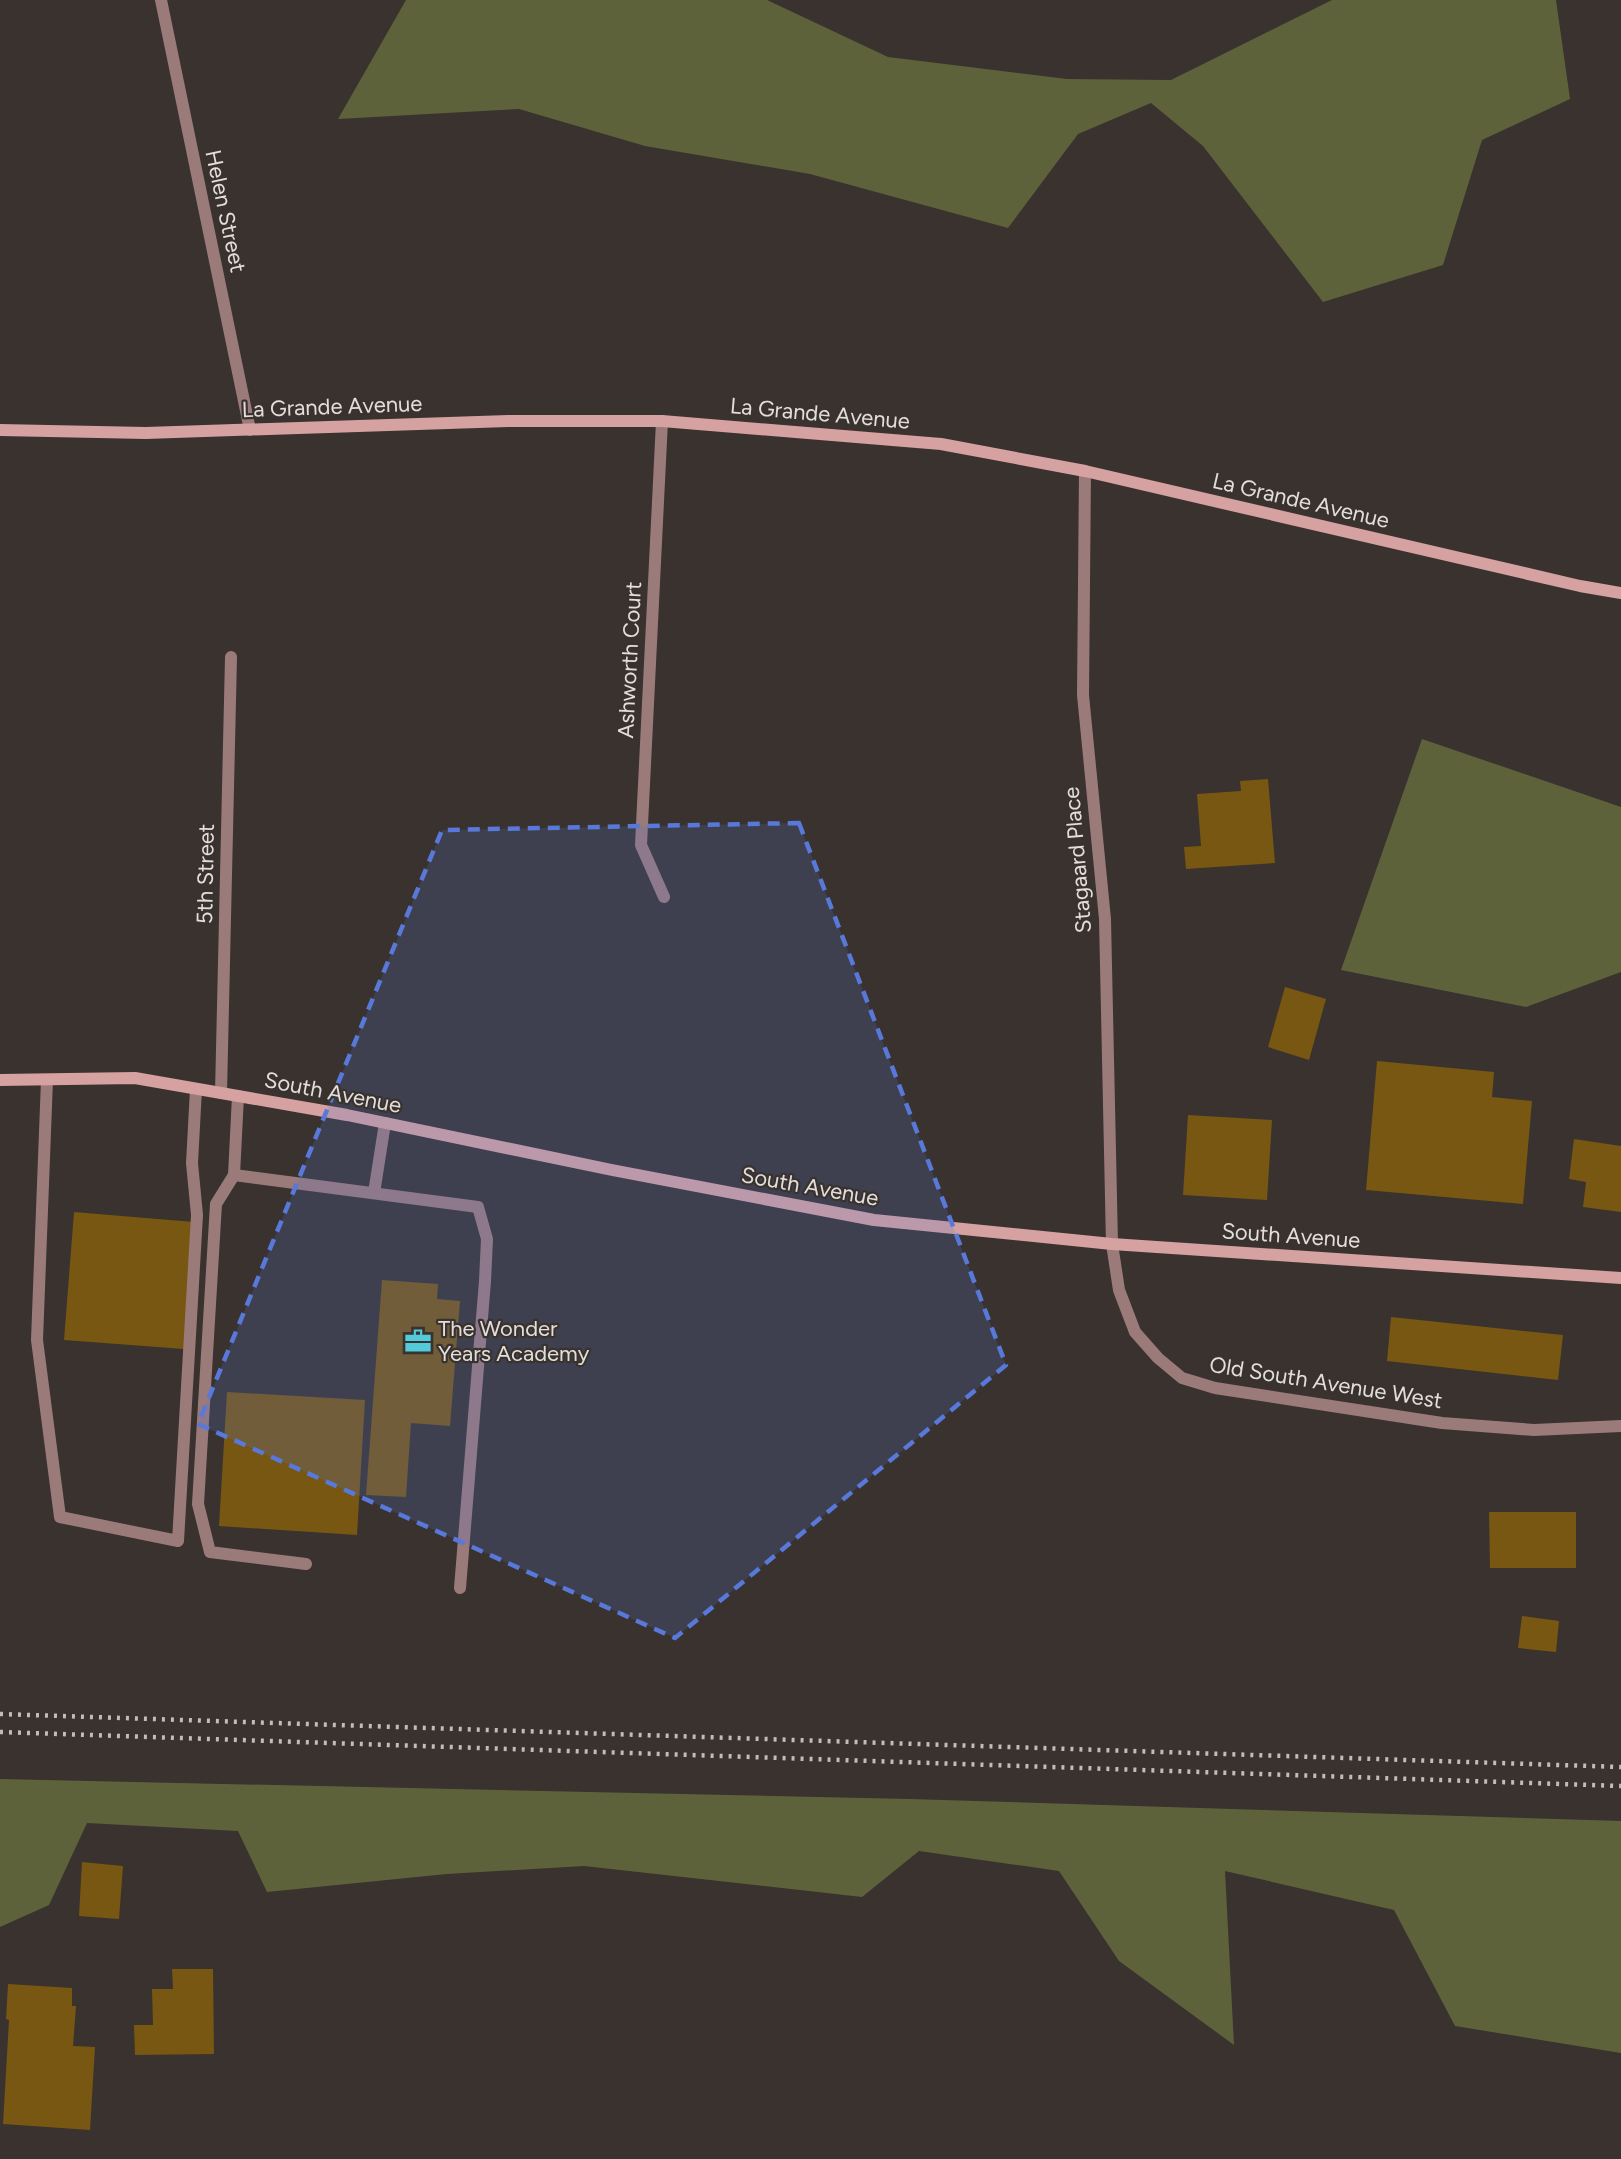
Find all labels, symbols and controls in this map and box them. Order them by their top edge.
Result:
street label: Helen Street [199,147,252,275]
street label: La Grande Avenue [241,390,423,423]
street label: La Grande Avenue [729,392,911,435]
street label: La Grande Avenue [1210,467,1392,534]
street label: Ashworth Court [612,581,647,739]
street label: Stagaard Place [1058,786,1097,934]
street label: 5th Street [191,824,220,924]
street label: South Avenue [262,1066,404,1119]
street label: South Avenue [739,1161,881,1212]
street label: South Avenue [1221,1217,1361,1254]
place label: The Wonder Years Academy [438,1315,590,1367]
office icon: The Wonder Years Academy [403,1326,433,1356]
street label: Old South Avenue West [1208,1351,1444,1414]

